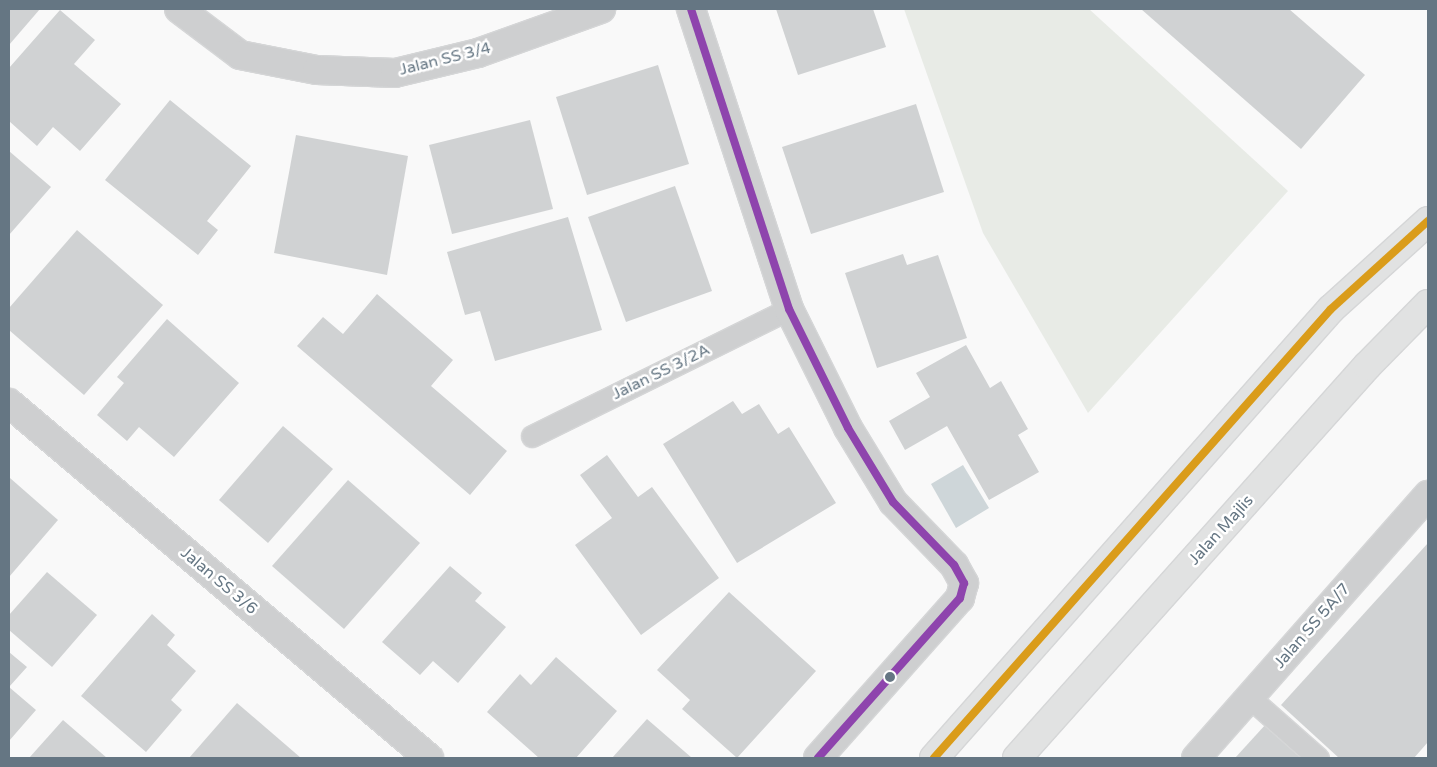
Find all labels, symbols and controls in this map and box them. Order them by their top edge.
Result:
street label: Jalan SS 3/4 [397,38,493,80]
street label: Jalan SS 3/2A [609,340,713,404]
street label: Jalan Majlis [1185,491,1257,569]
street label: Jalan SS 3/6 [177,543,261,619]
street label: Jalan SS 5A/7 [1270,580,1354,672]
unlabelled marker [885,672,895,682]

